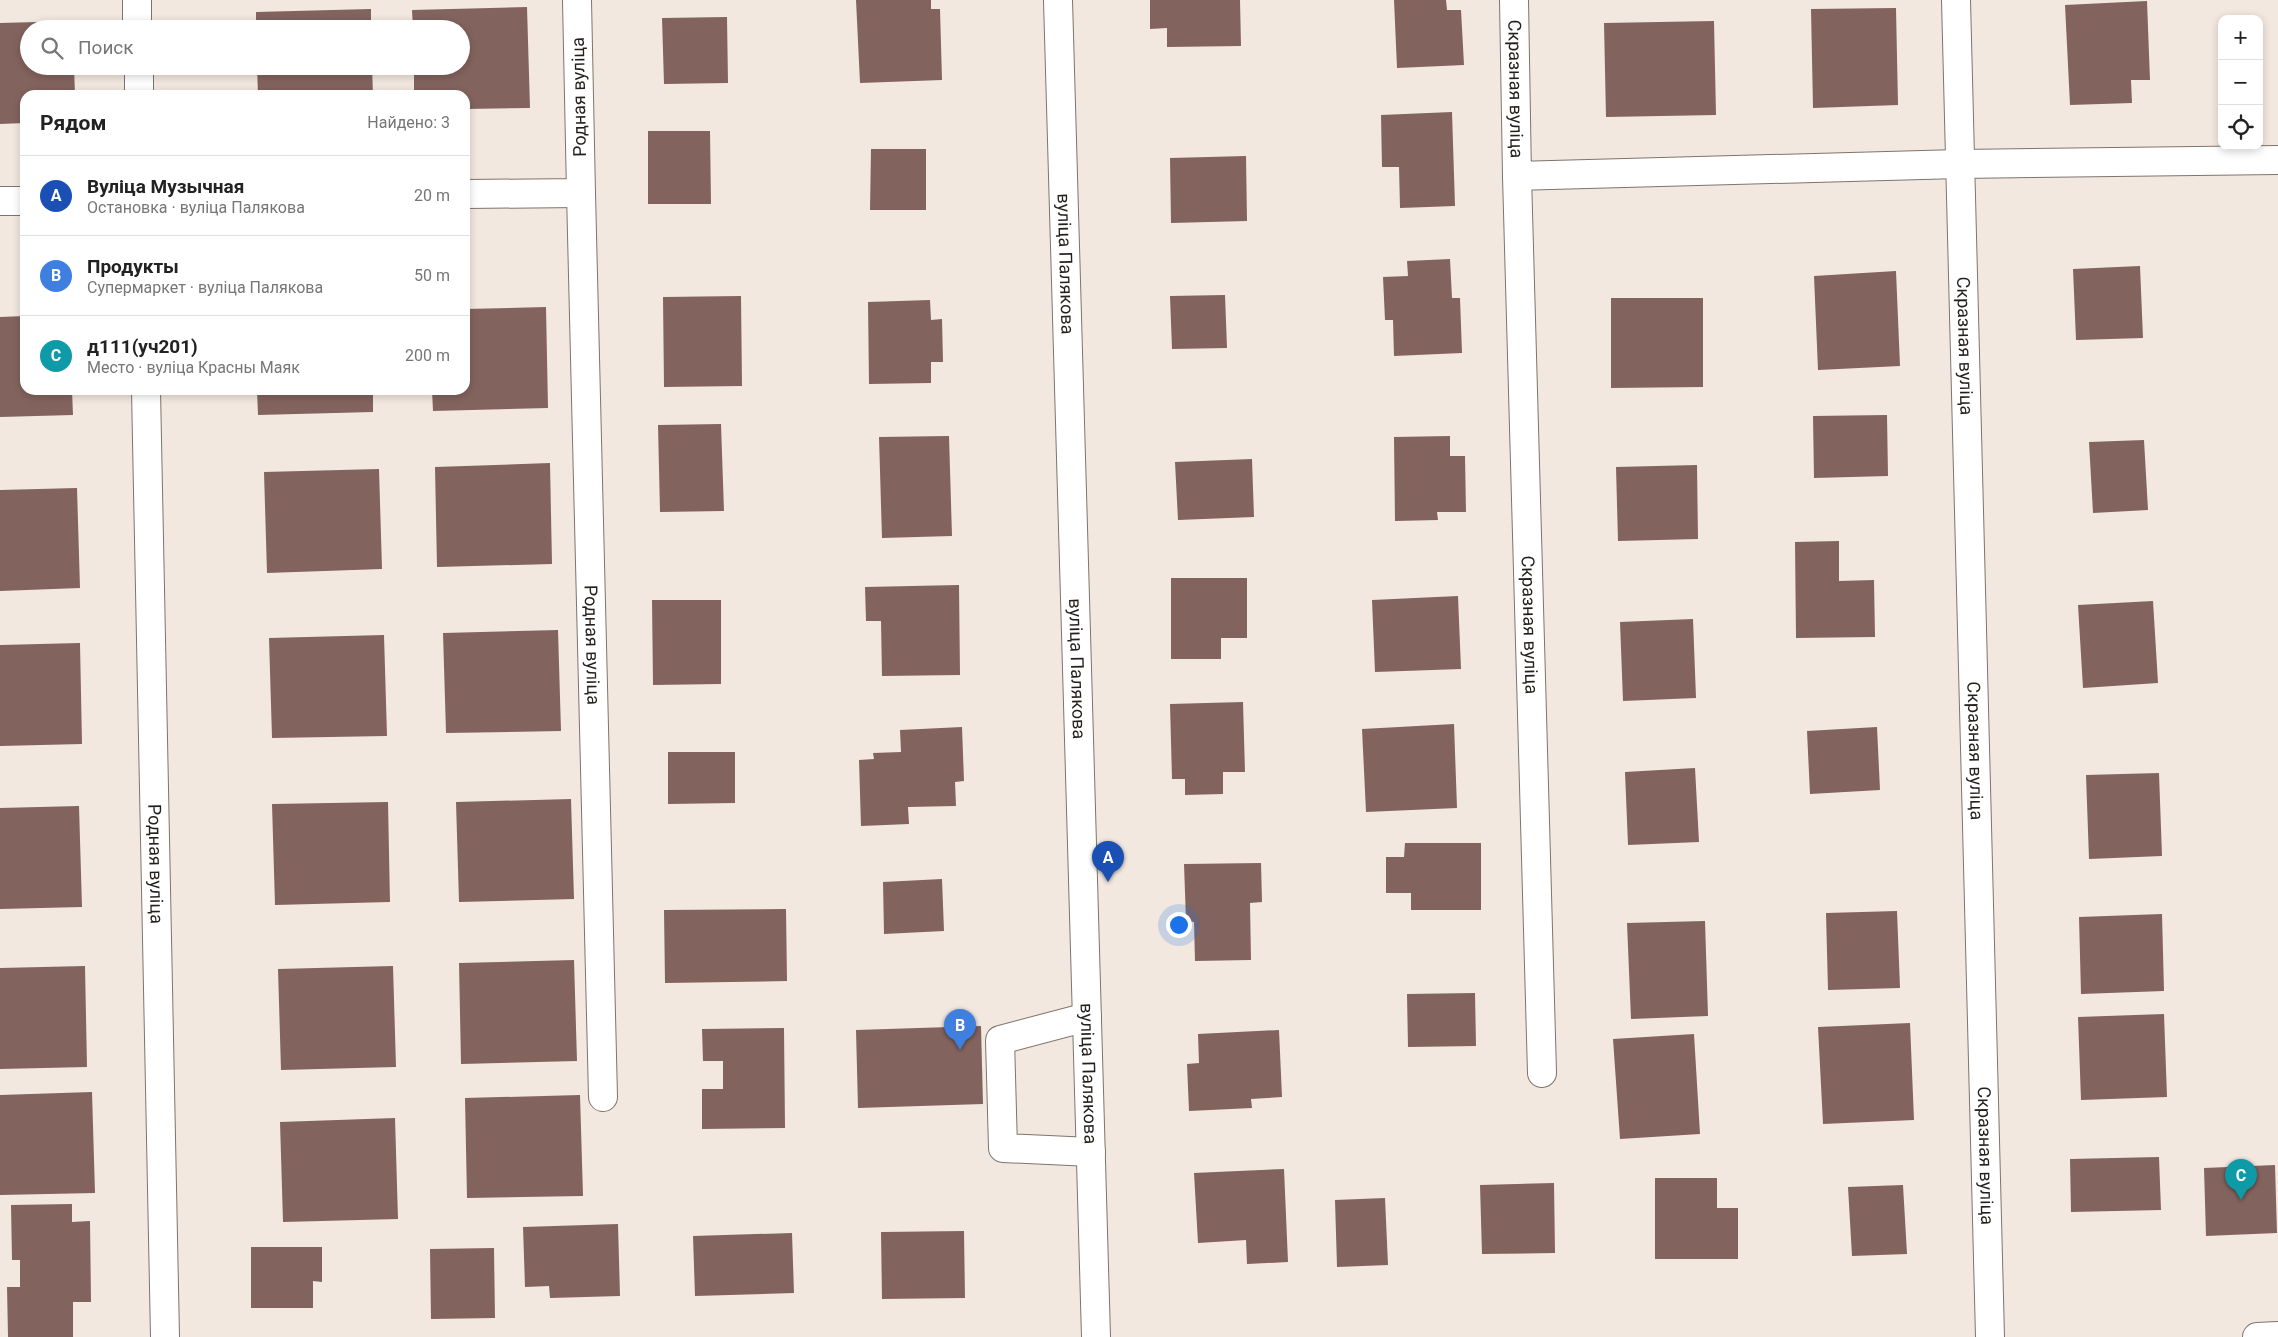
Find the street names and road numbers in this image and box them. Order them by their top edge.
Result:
street label: Скразная вуліца [1504,19,1528,158]
street label: Родная вуліца [567,37,590,157]
street label: вуліца Палякова [1054,193,1078,335]
street label: Скразная вуліца [1953,276,1978,415]
street label: Скразная вуліца [1518,555,1542,694]
street label: Родная вуліца [581,585,604,705]
street label: вуліца Палякова [1065,598,1090,739]
street label: Скразная вуліца [1963,681,1988,820]
street label: Родная вуліца [144,804,168,924]
street label: вуліца Палякова [1077,1003,1102,1144]
street label: Скразная вуліца [1974,1086,1998,1225]

